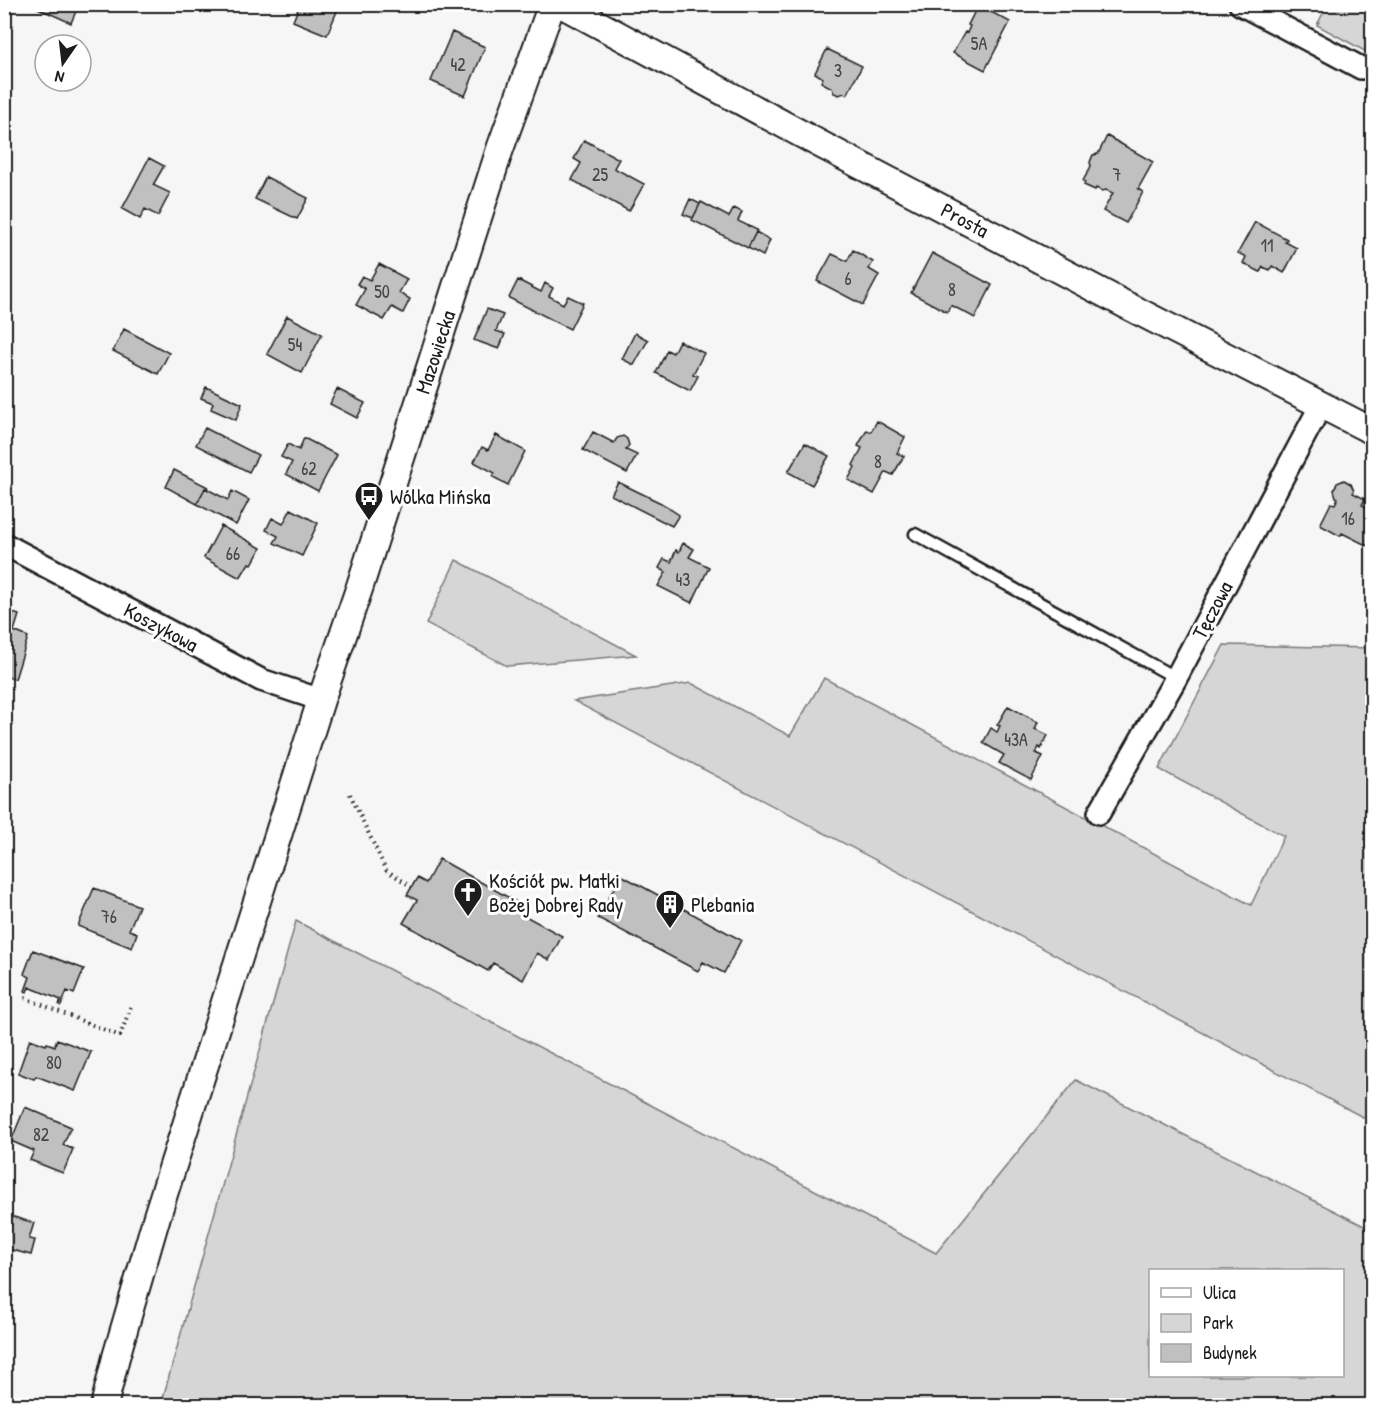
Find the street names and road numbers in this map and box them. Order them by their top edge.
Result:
street label: Prosta [936,195,994,245]
street label: Mazowiecka [408,307,462,397]
street label: Tęczowa [1185,576,1239,644]
street label: Koszykowa [119,595,203,659]

